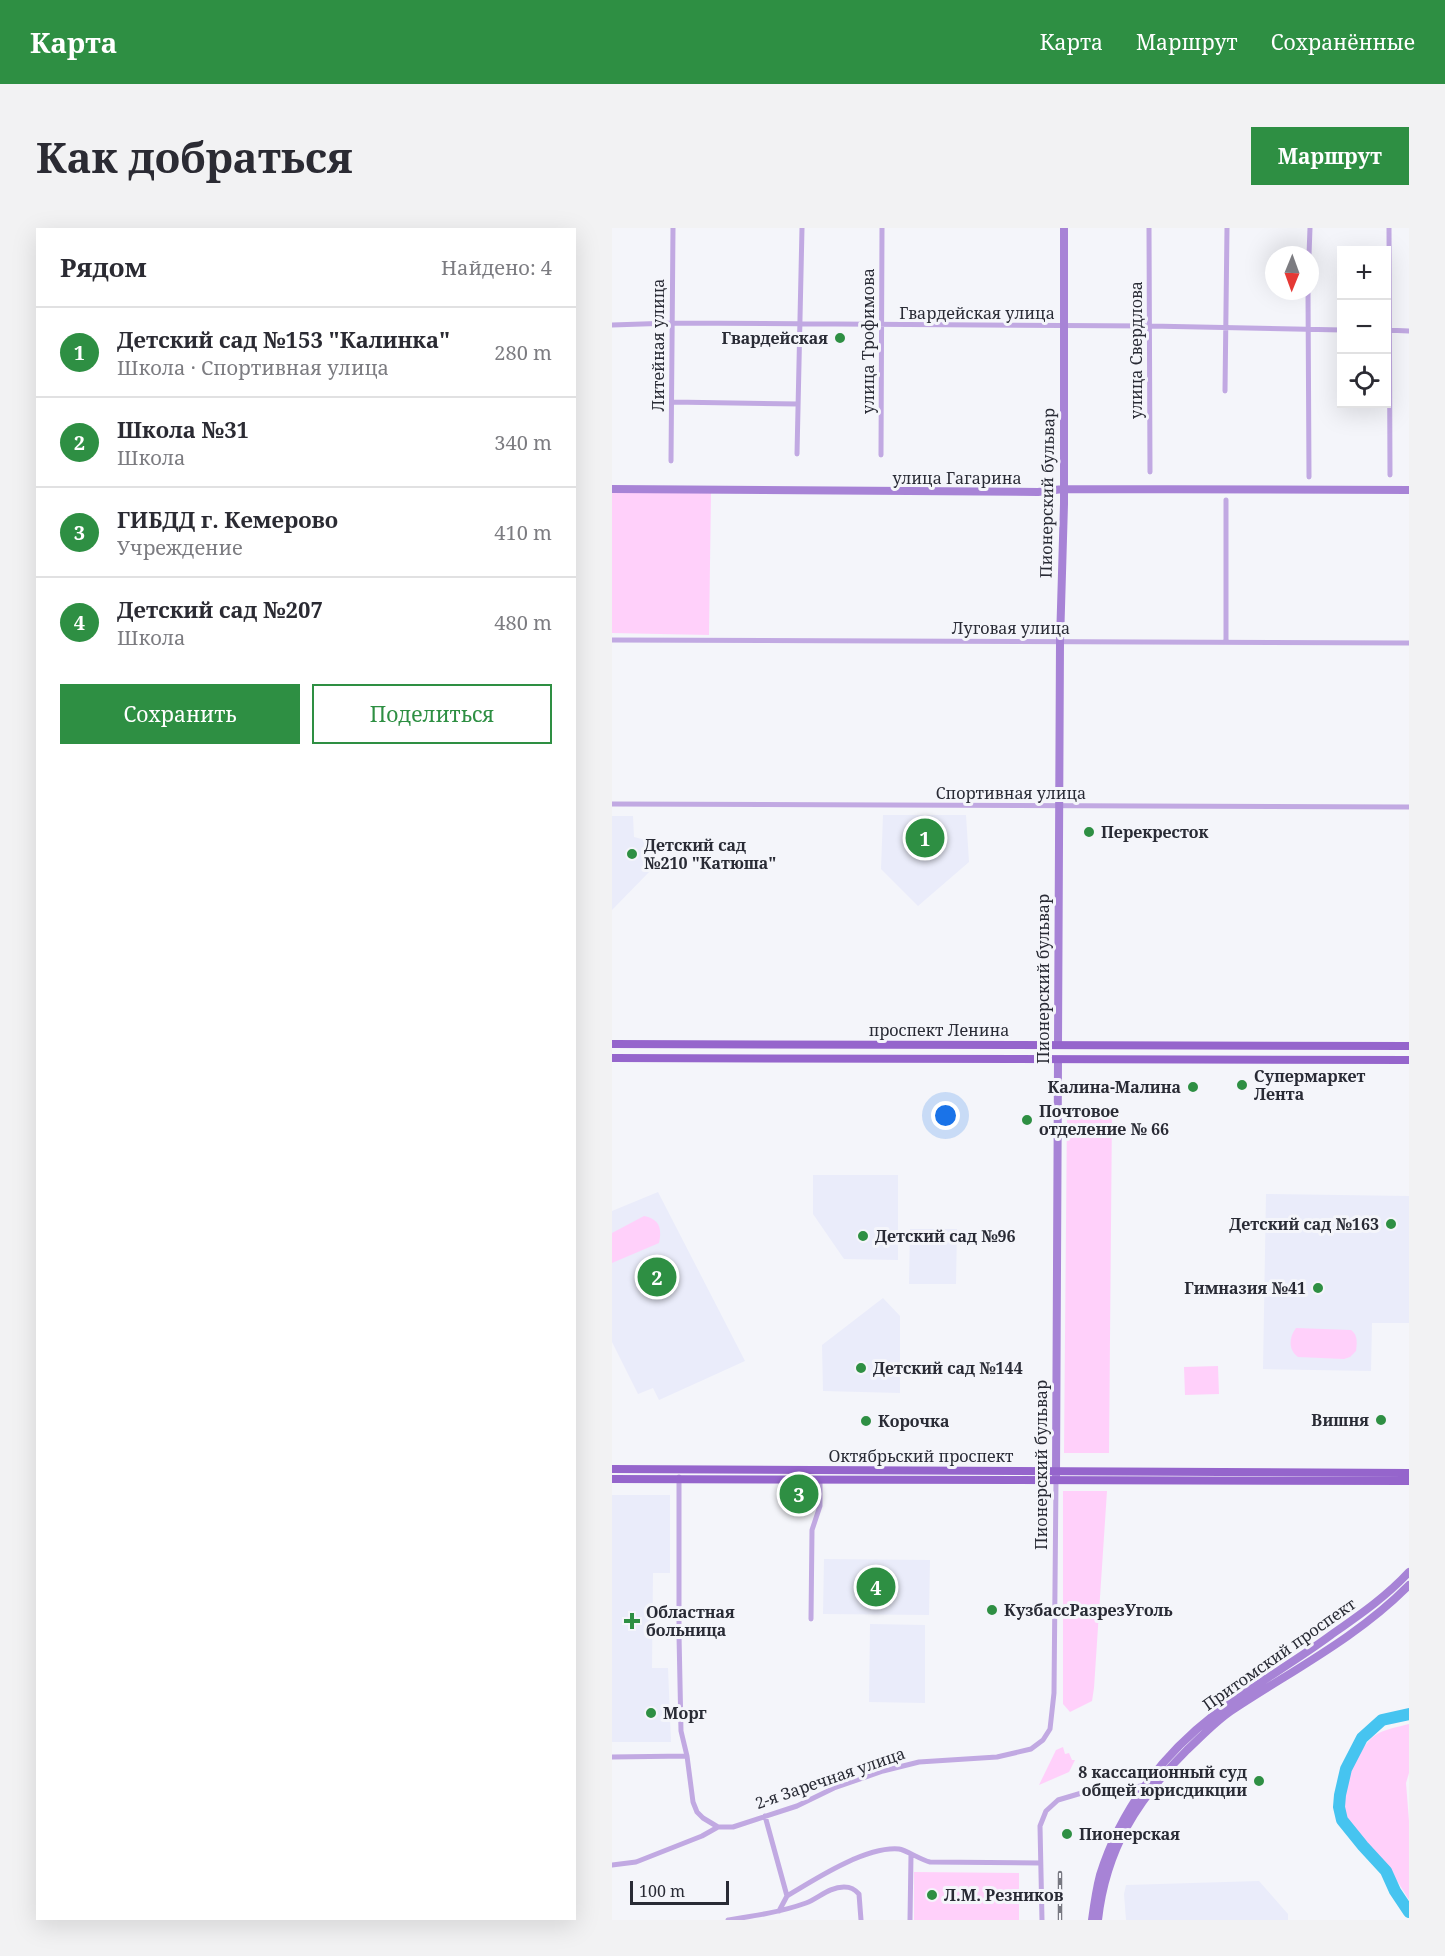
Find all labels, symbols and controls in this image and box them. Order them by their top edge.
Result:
text: Карта [30,23,117,61]
text: Карта [1040,28,1103,56]
text: Маршрут [1136,28,1238,56]
text: Сохранённые [1271,28,1415,56]
button: Маршрут [1251,127,1409,185]
text: Как добраться [36,128,353,185]
north arrow [1265,246,1319,300]
map controls [1337,246,1391,408]
button: + [1337,246,1391,300]
text: Рядом [60,249,147,285]
text: Найдено: 4 [441,254,552,281]
street label: улица Трофимова [857,268,879,414]
street label: Литейная улица [647,279,669,411]
street label: улица Свердлова [1125,281,1147,419]
button: − [1337,300,1391,354]
street label: Гвардейская улица [899,302,1055,324]
text: Детский сад №153 "Калинка" [117,324,450,354]
place label: Гвардейская [722,327,828,349]
marker: Гвардейская [833,331,847,345]
text: 1 [74,339,85,366]
text: 280 m [494,339,552,366]
text: Школа · Спортивная улица [117,354,389,381]
button: locate [1337,354,1391,408]
street label: Пионерский бульвар [1035,408,1059,578]
text: Школа №31 [117,414,249,444]
text: 2 [74,429,85,456]
text: 340 m [494,429,552,456]
text: Школа [117,444,186,471]
street label: улица Гагарина [892,467,1022,489]
text: ГИБДД г. Кемерово [117,504,338,534]
text: 3 [74,519,85,546]
text: 410 m [494,519,552,546]
text: Учреждение [117,534,243,561]
text: Детский сад №207 [117,594,323,624]
text: 4 [74,609,85,636]
text: 480 m [494,609,552,636]
street label: Луговая улица [952,617,1070,639]
text: Школа [117,624,186,651]
button: Сохранить [60,684,300,744]
button: Поделиться [312,684,552,744]
street label: Спортивная улица [936,782,1086,804]
pin: 1 [906,816,944,860]
place label: Перекресток [1101,821,1208,843]
marker: Перекресток [1082,825,1096,839]
place label: Детский сад №210 "Катюша" [644,834,777,874]
marker: Детский сад №210 "Катюша" [625,847,639,861]
street label: Пионерский бульвар [1032,894,1054,1064]
street label: проспект Ленина [869,1019,1009,1041]
place label: Супермаркет Лента [1254,1065,1366,1105]
place label: Калина-Малина [1048,1076,1181,1098]
marker: Супермаркет Лента [1235,1078,1249,1092]
marker: Калина-Малина [1186,1080,1200,1094]
place label: Почтовое отделение № 66 [1039,1100,1169,1140]
your location [931,1101,960,1130]
marker: Почтовое отделение № 66 [1020,1113,1034,1127]
place label: Детский сад №163 [1229,1213,1379,1235]
marker: Детский сад №163 [1384,1217,1398,1231]
place label: Детский сад №96 [875,1225,1016,1247]
marker: Детский сад №96 [856,1229,870,1243]
pin: 2 [638,1254,676,1300]
place label: Гимназия №41 [1184,1277,1306,1299]
marker: Гимназия №41 [1311,1281,1325,1295]
place label: Детский сад №144 [873,1357,1023,1379]
marker: Детский сад №144 [854,1361,868,1375]
street label: Пионерский бульвар [1030,1380,1052,1550]
place label: Вишня [1311,1409,1369,1431]
place label: Корочка [878,1410,949,1432]
marker: Вишня [1374,1413,1388,1427]
marker: Корочка [859,1414,873,1428]
street label: Октябрьский проспект [828,1445,1014,1467]
pin: 3 [780,1472,819,1516]
pin: 4 [856,1564,896,1610]
street label: Притомский проспект [1198,1592,1360,1715]
place label: КузбассРазрезУголь [1004,1599,1173,1621]
place label: Областная больница [646,1601,735,1641]
marker: КузбассРазрезУголь [985,1603,999,1617]
marker: Областная больница [623,1612,641,1630]
place label: Морг [663,1702,707,1724]
marker: Морг [644,1706,658,1720]
street label: 2-я Заречная улица [752,1742,908,1814]
place label: 8 кассационный суд общей юрисдикции [1078,1761,1247,1801]
marker: 8 кассационный суд общей юрисдикции [1252,1774,1266,1788]
place label: Пионерская [1079,1823,1180,1845]
marker: Пионерская [1060,1827,1074,1841]
scale bar [630,1878,729,1906]
text: 100 m [639,1880,685,1902]
place label: Л.М. Резников [944,1884,1064,1906]
marker: Л.М. Резников [925,1888,939,1902]

